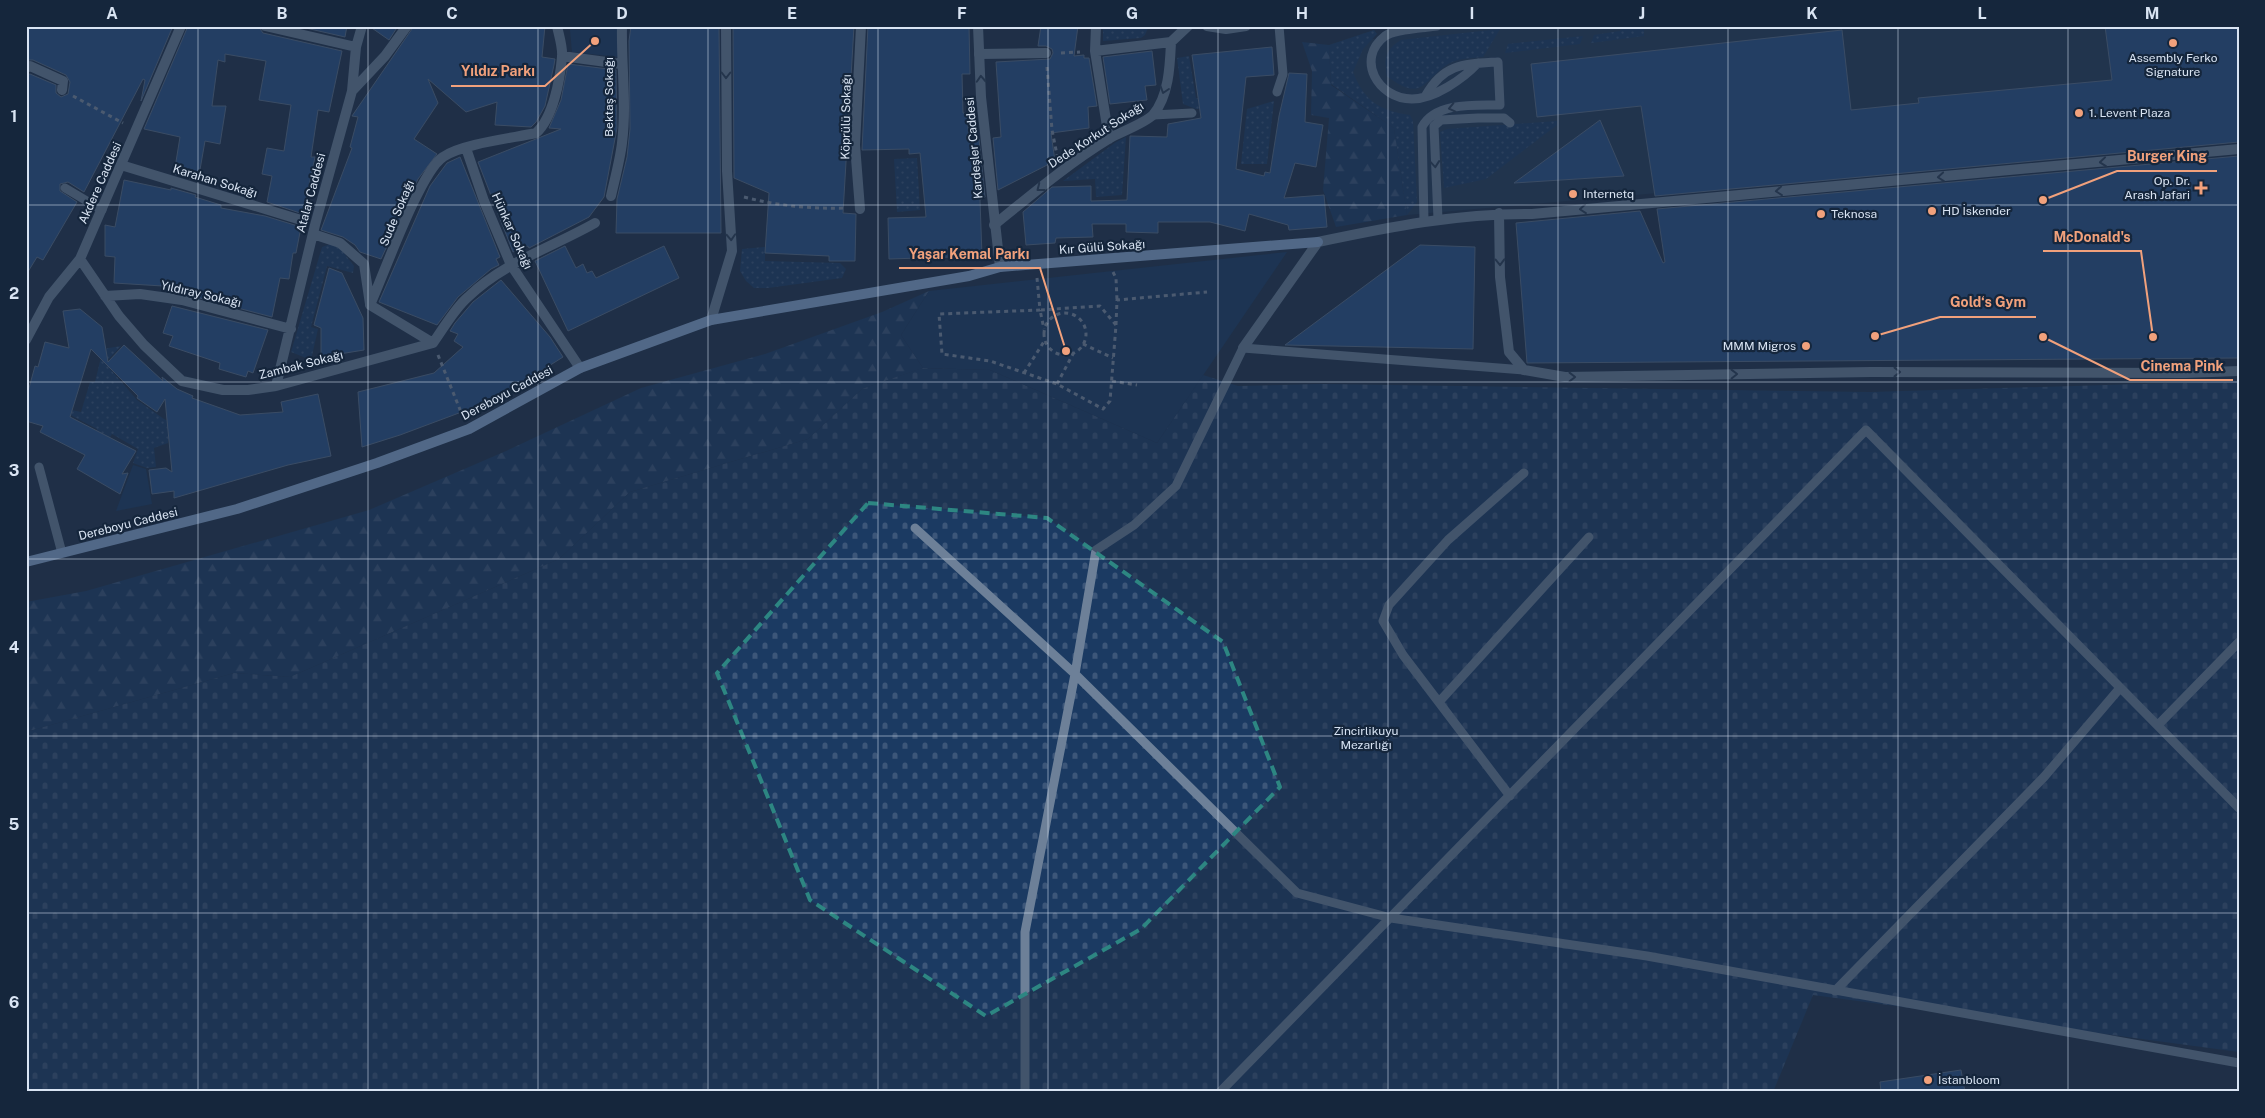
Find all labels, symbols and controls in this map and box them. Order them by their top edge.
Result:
text: A [106,4,118,23]
text: B [277,4,288,23]
text: C [446,4,458,23]
text: D [616,4,628,23]
text: E [787,4,797,23]
text: F [957,4,967,23]
text: G [1126,4,1138,23]
text: H [1296,4,1308,23]
text: I [1470,4,1474,23]
text: J [1639,4,1645,23]
text: K [1806,4,1818,23]
text: L [1977,4,1987,23]
text: M [2145,4,2159,23]
marker: Assembly Ferko Signature [2167,37,2179,49]
place label: Assembly Ferko Signature [2128,51,2218,79]
callout: Yıldız Parkı [451,57,545,86]
street label: Bektaş Sokağı [602,57,616,137]
text: Yıldız Parkı [461,63,535,79]
one-way arrow [721,72,731,79]
street label: Köprülü Sokağı [838,74,854,160]
one-way arrow [975,75,986,83]
one-way arrow [1159,85,1169,93]
street label: Kardeşler Caddesi [963,97,985,199]
street label: Dede Korkut Sokağı [1046,99,1146,171]
one-way arrow [1447,102,1456,113]
place label: 1. Levent Plaza [2089,106,2170,120]
text: 1 [11,107,17,126]
marker: 1. Levent Plaza [2073,107,2085,119]
street label: Akdere Caddesi [76,140,124,226]
callout: Burger King [2117,142,2217,171]
text: Burger King [2127,148,2207,164]
street label: Atalar Caddesi [294,152,328,234]
one-way arrow [2099,156,2107,167]
street label: Karahan Sokağı [171,161,259,201]
one-way arrow [1430,161,1441,169]
one-way arrow [1937,171,1945,182]
place label: Op. Dr. Arash Jafari [2124,174,2190,202]
street label: Sude Sokağı [377,178,417,248]
marker: Op. Dr. Arash Jafari [2194,181,2208,195]
one-way arrow [1037,182,1046,190]
one-way arrow [1775,185,1783,196]
place label: Internetq [1583,187,1634,201]
marker: Internetq [1567,188,1579,200]
street label: Hünkar Sokağı [489,191,535,271]
one-way arrow [1578,203,1586,214]
place label: HD İskender [1942,204,2011,218]
marker: HD İskender [1926,205,1938,217]
place label: Teknosa [1831,207,1877,221]
marker: Teknosa [1815,208,1827,220]
callout: McDonald's [2043,222,2141,251]
text: McDonald's [2053,229,2131,245]
one-way arrow [726,234,737,242]
street label: Kır Gülü Sokağı [1058,237,1146,257]
callout: Yaşar Kemal Parkı [899,239,1040,268]
text: Yaşar Kemal Parkı [909,246,1029,262]
one-way arrow [1495,258,1505,266]
street label: Yıldıray Sokağı [159,278,243,310]
text: 2 [9,284,19,303]
callout: Gold‘s Gym [1940,288,2036,317]
text: Gold‘s Gym [1950,294,2026,310]
place label: MMM Migros [1723,339,1796,353]
marker: MMM Migros [1800,340,1812,352]
street label: Zambak Sokağı [257,348,345,382]
callout: Cinema Pink [2130,351,2233,380]
text: Cinema Pink [2140,358,2224,374]
street label: Dereboyu Caddesi [459,363,555,423]
one-way arrow [1894,367,1901,377]
one-way arrow [1731,369,1739,379]
one-way arrow [1568,372,1576,382]
text: 3 [9,461,19,480]
street label: Dereboyu Caddesi [77,505,179,543]
text: 4 [9,638,20,657]
park label: Zincirlikuyu Mezarlığı [1333,724,1399,752]
text: 5 [9,815,20,834]
text: 6 [9,993,19,1012]
place label: İstanbloom [1938,1073,2000,1087]
marker: İstanbloom [1922,1074,1934,1086]

